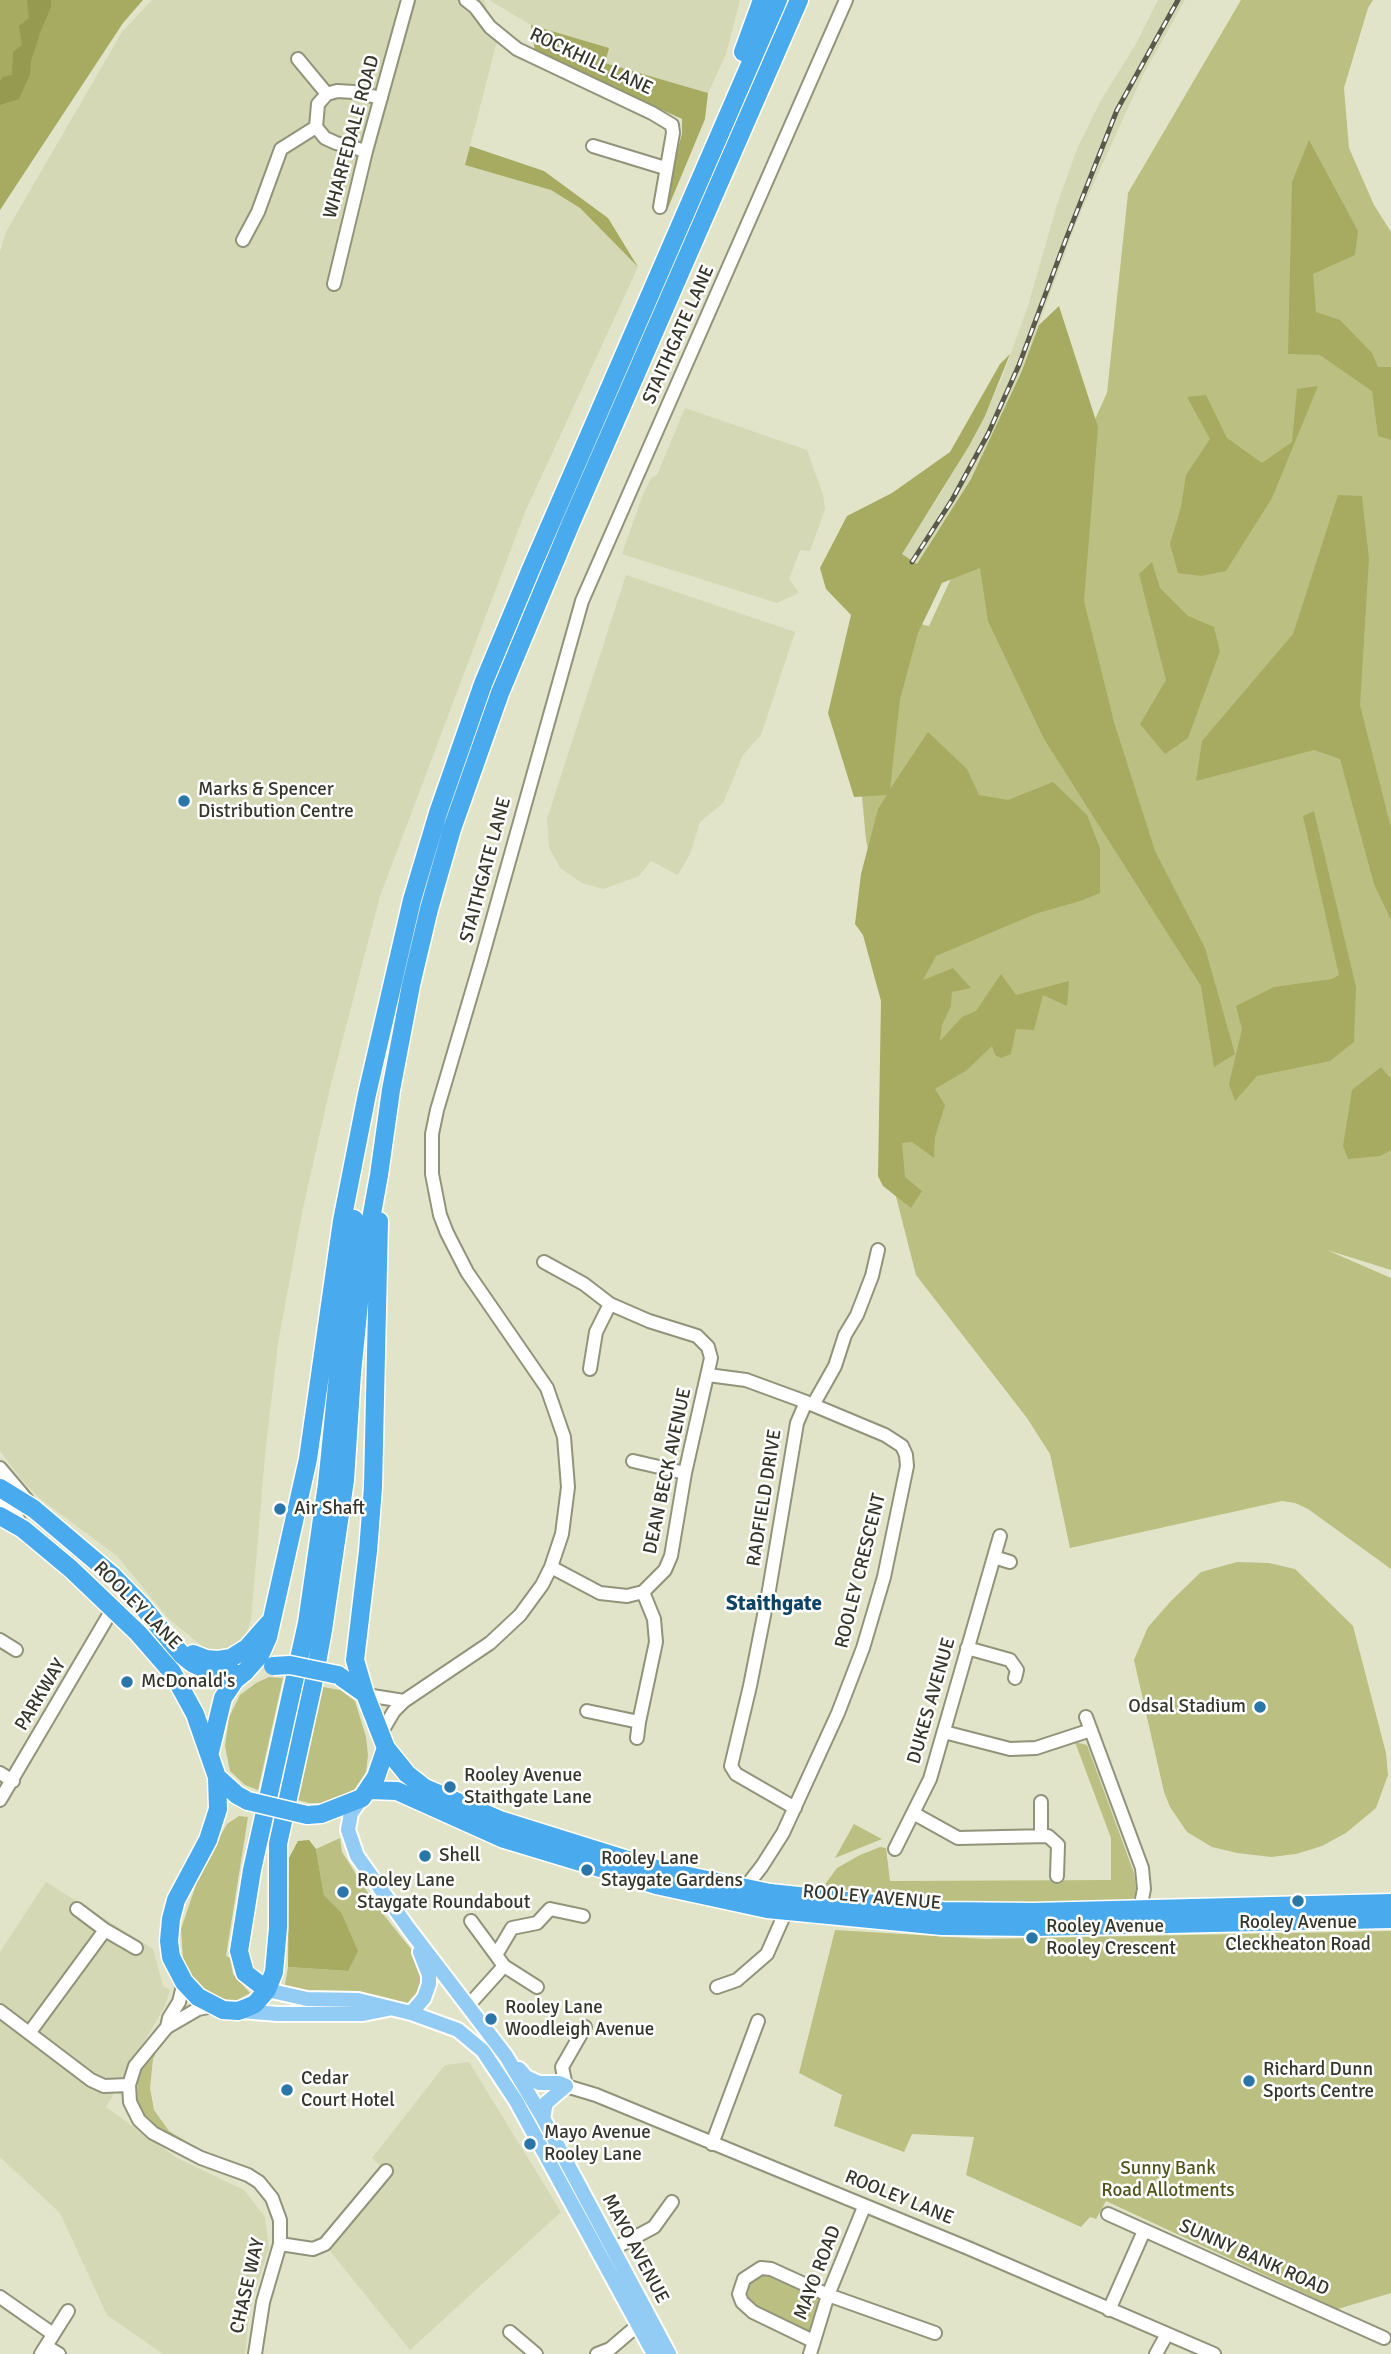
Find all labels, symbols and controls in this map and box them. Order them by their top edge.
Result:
street label: ROCKHILL LANE [526,23,656,101]
street label: WHARFEDALE ROAD [319,53,385,221]
street label: STAITHGATE LANE [638,262,720,408]
place label: Marks & Spencer Distribution Centre [198,779,354,823]
marker: Marks & Spencer Distribution Centre [176,793,192,809]
street label: STAITHGATE LANE [456,795,516,945]
street label: DEAN BECK AVENUE [639,1386,697,1556]
street label: RADFIELD DRIVE [743,1428,787,1568]
street label: ROOLEY CRESCENT [831,1491,891,1651]
place label: Air Shaft [294,1498,365,1520]
marker: Air Shaft [272,1501,288,1517]
street label: ROOLEY LANE [88,1557,186,1655]
district label: Staithgate [726,1591,822,1617]
street label: DUKES AVENUE [903,1635,961,1767]
street label: PARKWAY [11,1655,71,1735]
place label: McDonald's [141,1671,235,1693]
marker: McDonald's [119,1674,135,1690]
place label: Odsal Stadium [1128,1696,1246,1718]
marker: Odsal Stadium [1252,1699,1268,1715]
place label: Rooley Avenue Staithgate Lane [464,1765,592,1809]
marker: Rooley Avenue Staithgate Lane [442,1779,458,1795]
place label: Shell [439,1845,480,1867]
marker: Shell [417,1848,433,1864]
place label: Rooley Lane Staygate Gardens [601,1848,743,1892]
marker: Rooley Lane Staygate Gardens [579,1862,595,1878]
place label: Rooley Lane Staygate Roundabout [357,1870,530,1914]
street label: ROOLEY AVENUE [802,1881,942,1915]
marker: Rooley Lane Staygate Roundabout [335,1884,351,1900]
marker: Rooley Avenue Cleckheaton Road [1290,1893,1306,1909]
place label: Rooley Avenue Cleckheaton Road [1225,1912,1371,1956]
place label: Rooley Avenue Rooley Crescent [1046,1916,1176,1960]
marker: Rooley Avenue Rooley Crescent [1024,1930,1040,1946]
place label: Rooley Lane Woodleigh Avenue [505,1997,654,2041]
marker: Rooley Lane Woodleigh Avenue [483,2011,499,2027]
place label: Richard Dunn Sports Centre [1263,2059,1374,2103]
place label: Cedar Court Hotel [301,2068,395,2112]
marker: Richard Dunn Sports Centre [1241,2073,1257,2089]
marker: Cedar Court Hotel [279,2082,295,2098]
place label: Mayo Avenue Rooley Lane [544,2122,651,2166]
marker: Mayo Avenue Rooley Lane [522,2136,538,2152]
park label: Sunny Bank Road Allotments [1101,2158,1235,2202]
street label: ROOLEY LANE [841,2166,957,2230]
street label: MAYO AVENUE [597,2190,673,2308]
street label: SUNNY BANK ROAD [1176,2215,1332,2301]
street label: MAYO ROAD [790,2223,846,2323]
street label: CHASE WAY [226,2236,270,2336]

